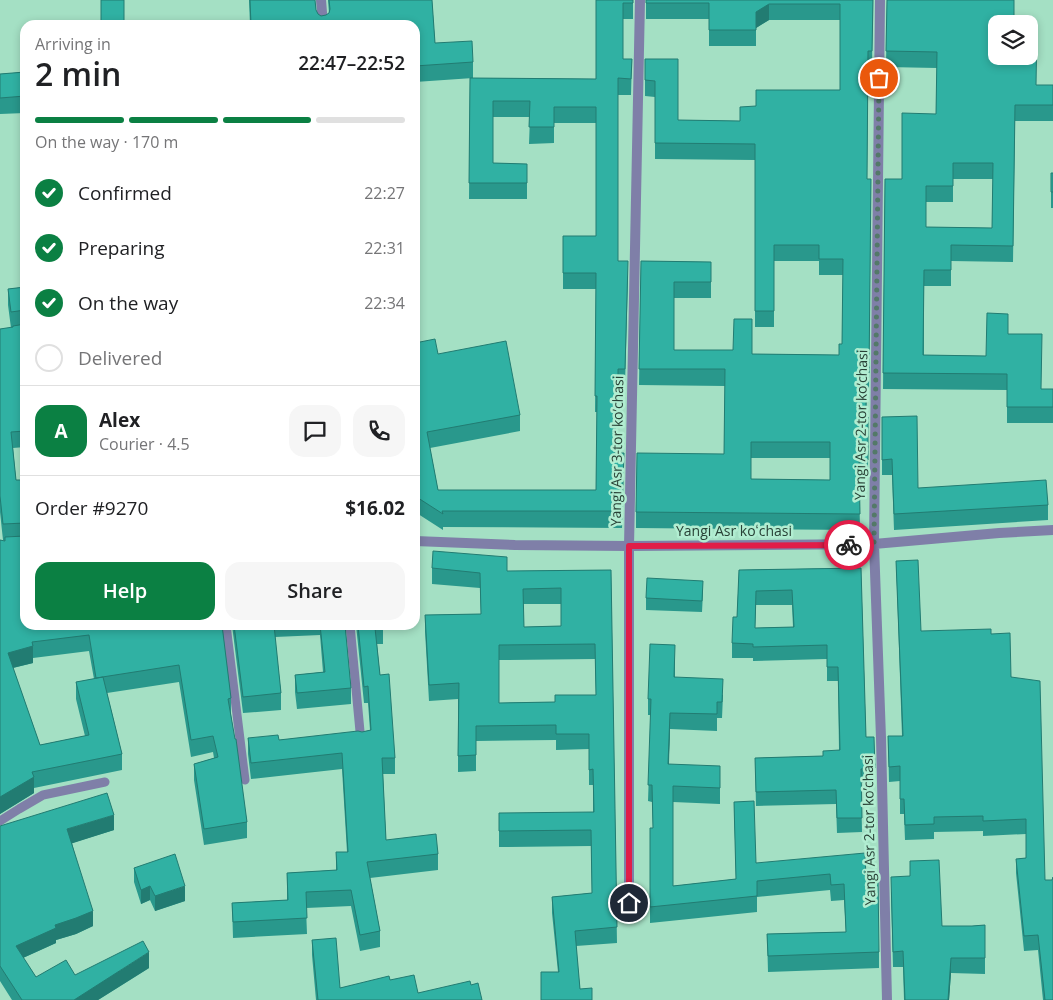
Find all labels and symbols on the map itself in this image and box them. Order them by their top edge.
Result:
pin [858,57,900,99]
street label: Yangi Asr 2-tor koʼchasi [850,350,871,500]
street label: Yangi Asr 3-tor koʼchasi [606,376,627,526]
courier [824,520,874,570]
street label: Yangi Asr koʻchasi [676,521,792,540]
street label: Yangi Asr 2-tor koʼchasi [858,755,879,905]
pin [608,882,650,924]

